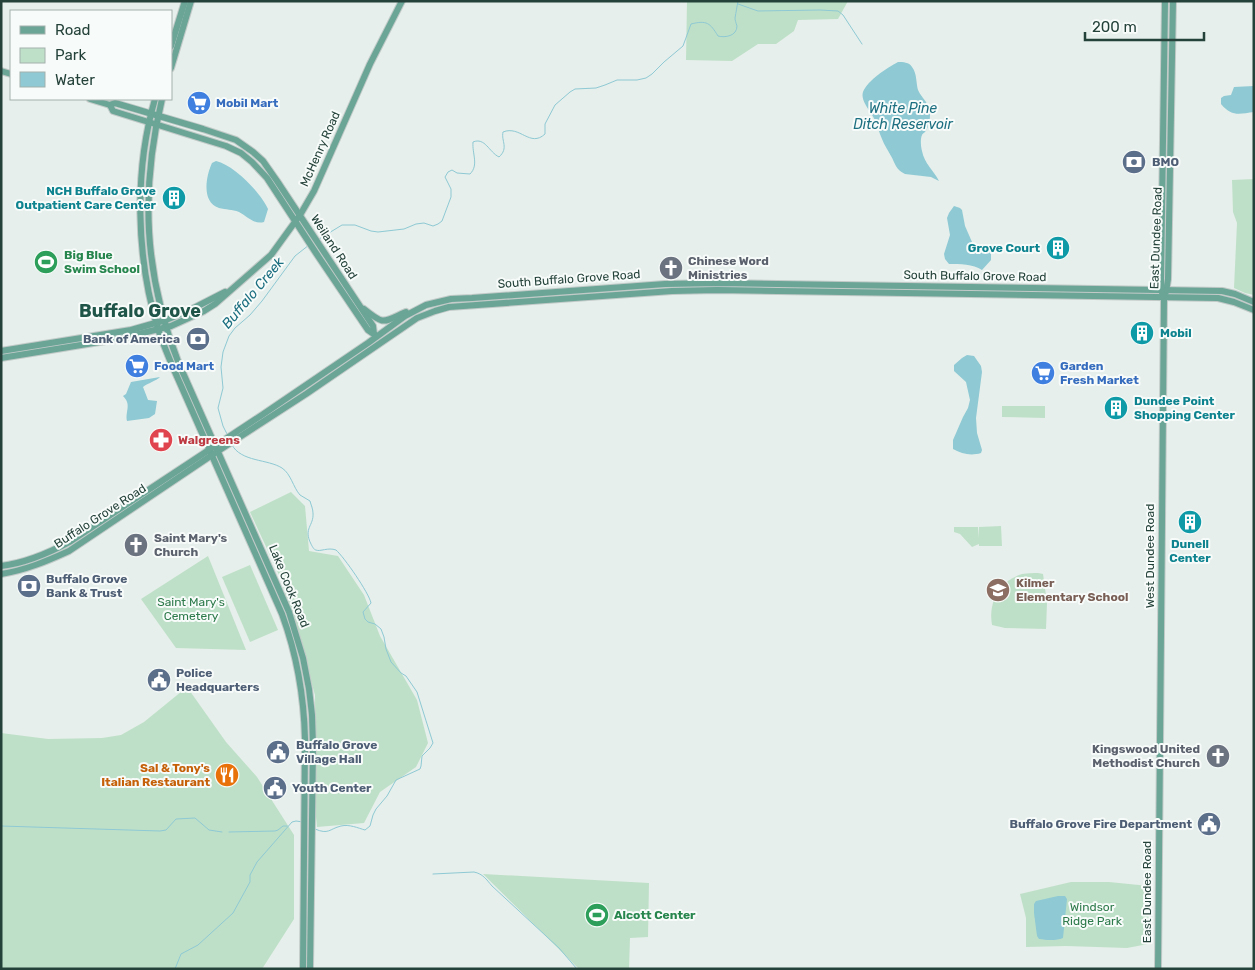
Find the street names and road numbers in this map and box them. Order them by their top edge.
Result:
street label: McHenry Road [297,109,343,189]
street label: East Dundee Road [1147,187,1165,289]
street label: Weiland Road [308,212,360,282]
street label: South Buffalo Grove Road [497,267,641,291]
street label: South Buffalo Grove Road [903,268,1047,284]
street label: Buffalo Grove Road [51,481,149,551]
street label: West Dundee Road [1143,504,1157,608]
street label: Lake Cook Road [266,543,312,629]
street label: East Dundee Road [1140,841,1154,943]

